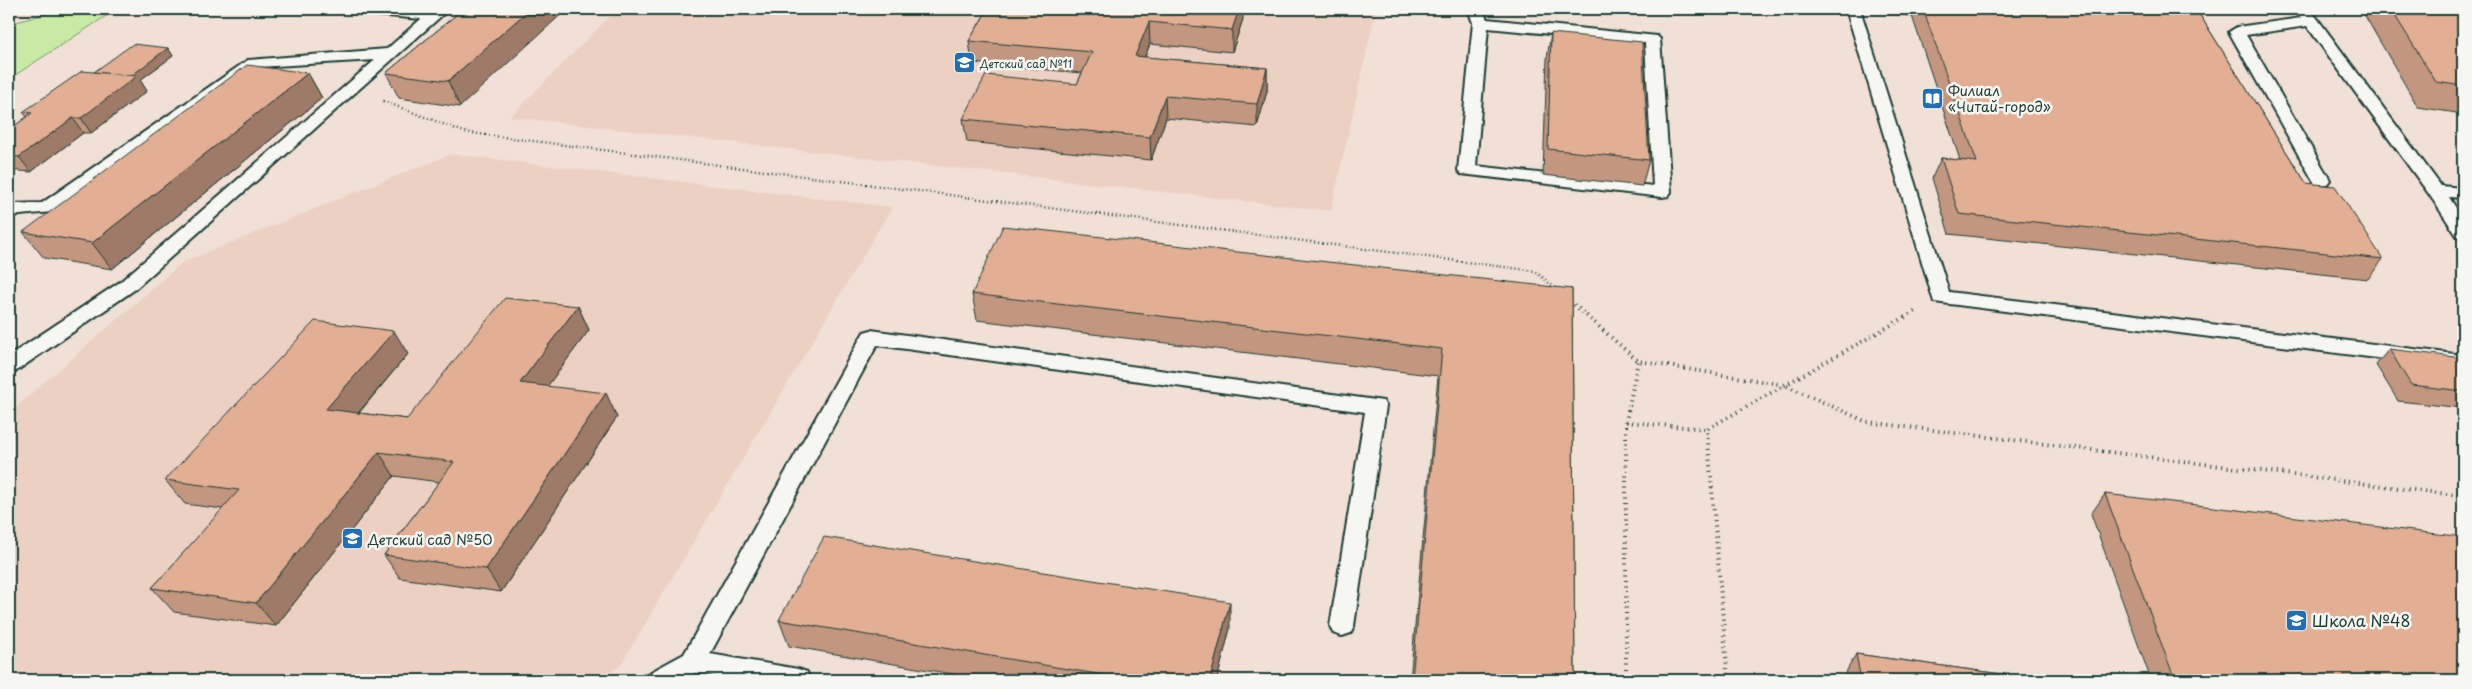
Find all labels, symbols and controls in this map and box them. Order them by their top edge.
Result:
school or university icon: Детский сад №11 [952,51,976,75]
place label: Детский сад №11 [979,55,1072,72]
place label: Филиал «Читай-город» [1948,80,2051,117]
library icon: Филиал «Читай-город» [1920,86,1944,110]
school or university icon: Детский сад №50 [340,527,364,551]
place label: Детский сад №50 [367,529,493,550]
school or university icon: Школа №48 [2284,608,2308,632]
place label: Школа №48 [2312,608,2411,632]

